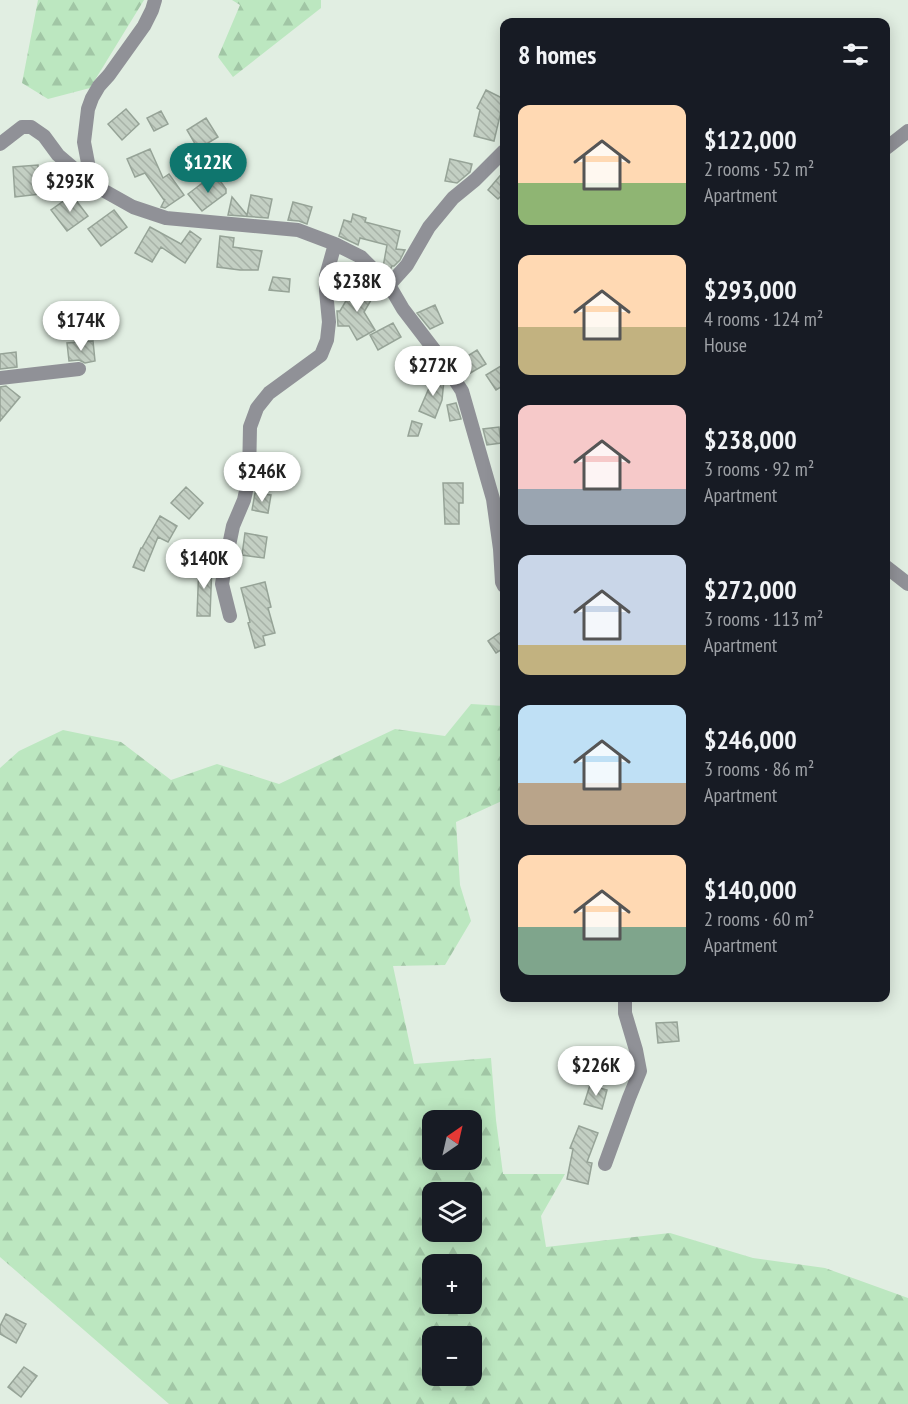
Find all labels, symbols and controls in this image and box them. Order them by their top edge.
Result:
text: 8 homes [518,38,596,71]
icon: filters [839,38,872,71]
text: $122,000 [704,123,797,156]
icon: home [566,129,638,201]
pin: $122K [166,143,250,194]
text: $122K [184,149,232,175]
text: 2 rooms · 52 m² [704,156,814,182]
pin: $293K [28,162,112,213]
text: $293K [46,168,94,194]
text: Apartment [704,182,777,208]
pin: $238K [315,262,399,313]
text: $238K [333,268,381,294]
text: $293,000 [704,273,797,306]
icon: home [566,279,638,351]
pin: $174K [39,301,123,352]
text: 4 rooms · 124 m² [704,306,823,332]
text: $174K [57,307,105,333]
text: House [704,332,747,358]
pin: $272K [391,346,475,397]
text: $272K [409,352,457,378]
text: $238,000 [704,423,797,456]
icon: home [566,429,638,501]
pin: $246K [220,452,304,503]
text: 3 rooms · 92 m² [704,456,814,482]
text: $246K [238,458,286,484]
text: Apartment [704,482,777,508]
pin: $140K [162,539,246,590]
text: $140K [180,545,228,571]
text: $272,000 [704,573,797,606]
icon: home [566,579,638,651]
text: 3 rooms · 113 m² [704,606,823,632]
text: Apartment [704,632,777,658]
text: $246,000 [704,723,797,756]
icon: home [566,729,638,801]
text: 3 rooms · 86 m² [704,756,814,782]
text: Apartment [704,782,777,808]
text: $140,000 [704,873,797,906]
icon: home [566,879,638,951]
text: 2 rooms · 60 m² [704,906,814,932]
text: Apartment [704,932,777,958]
pin: $226K [554,1046,638,1097]
text: $226K [572,1052,620,1078]
north arrow [422,1110,482,1170]
map controls [422,1110,482,1386]
button: layers [422,1182,482,1242]
button: + [422,1254,482,1314]
button: − [422,1326,482,1386]

